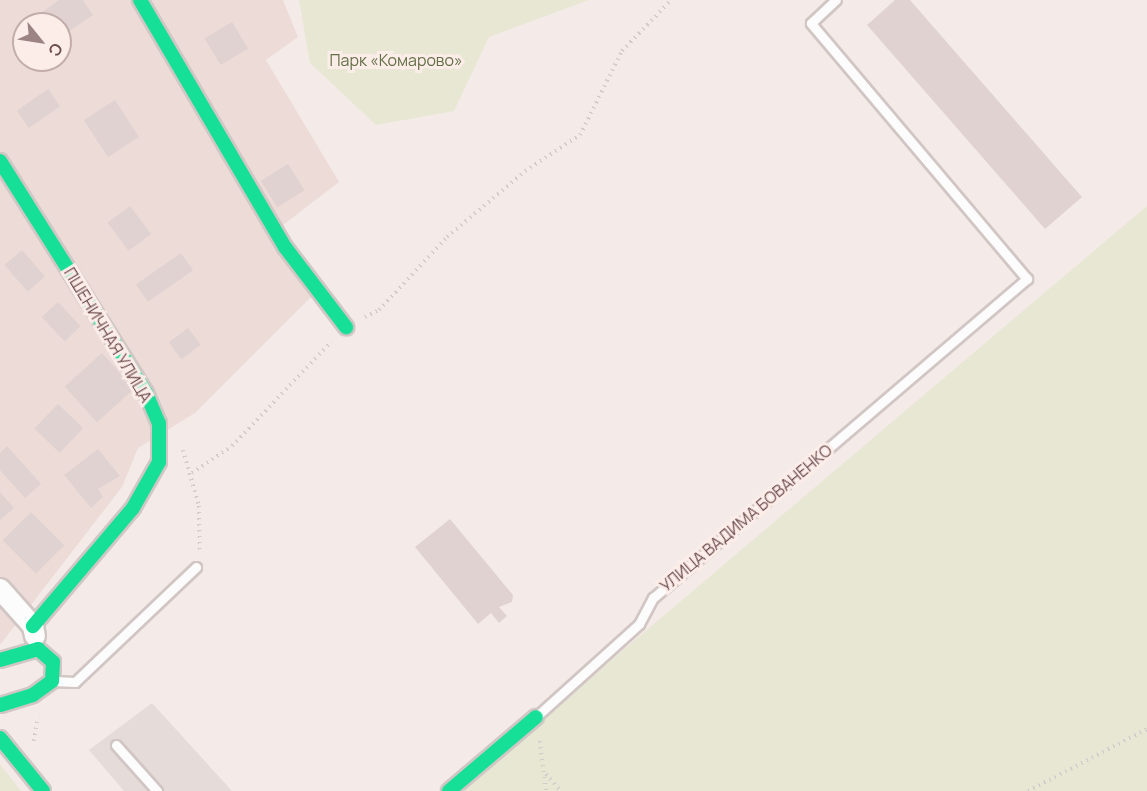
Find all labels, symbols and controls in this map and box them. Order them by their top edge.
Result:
north arrow [12,12,72,72]
text: С [43,39,68,61]
park label: Парк «Комарово» [330,50,462,70]
street label: ПШЕНИЧНАЯ УЛИЦА [60,264,156,406]
street label: УЛИЦА ВАДИМА БОВАНЕНКО [656,440,836,596]

